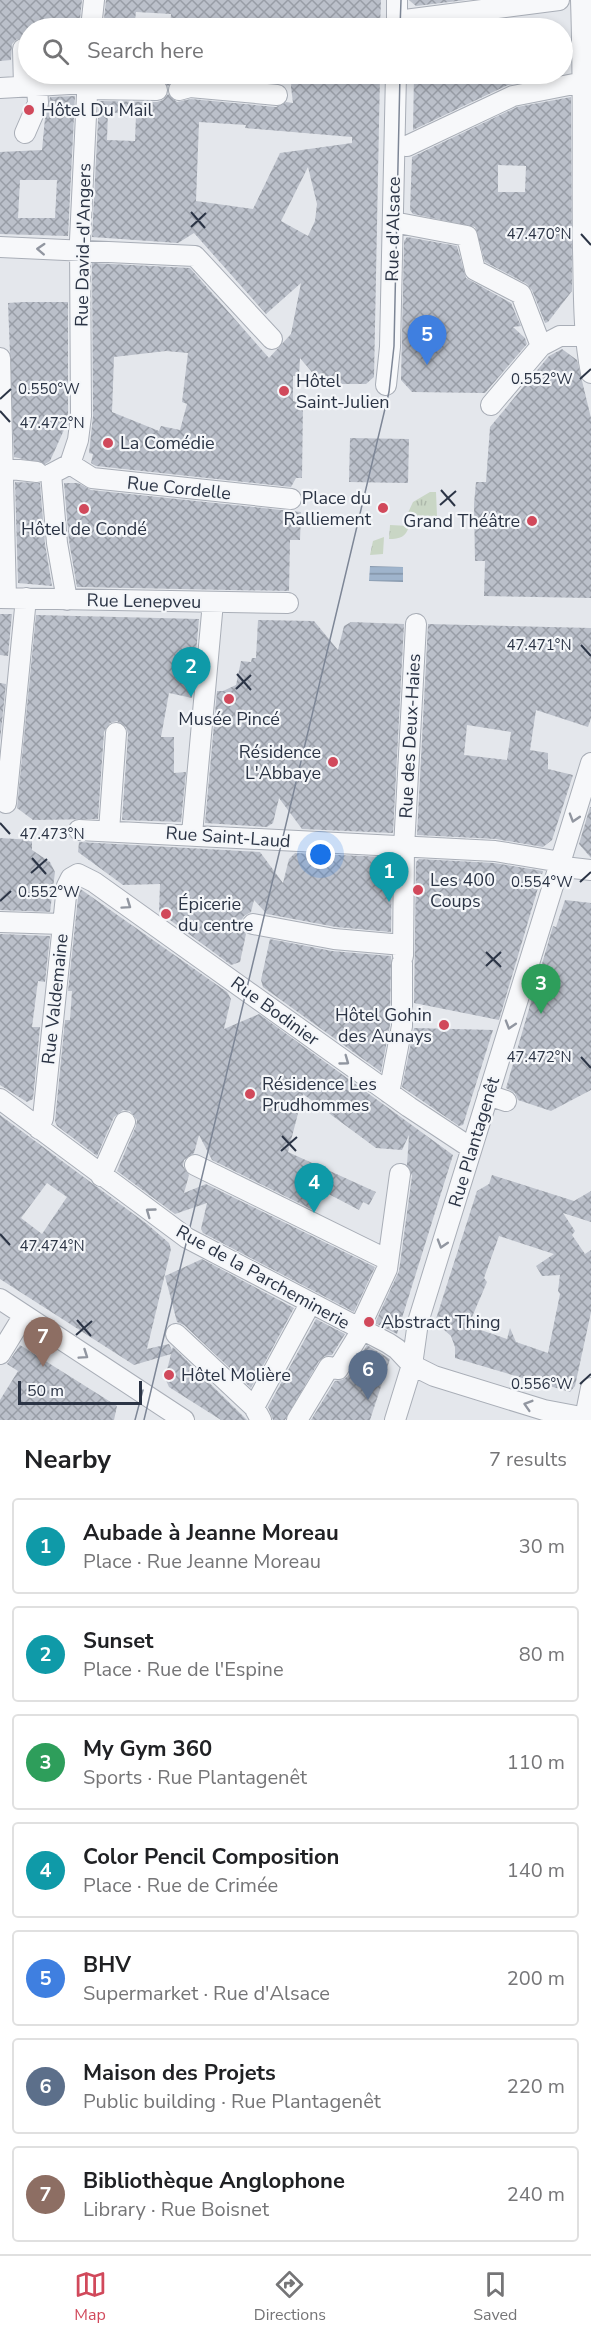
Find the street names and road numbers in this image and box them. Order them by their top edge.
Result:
street label: Rue David-d'Angers [70,163,96,327]
street label: Rue d'Alsace [380,176,406,282]
street label: Rue Cordelle [126,471,232,505]
street label: Rue Lenepveu [87,588,201,614]
street label: Rue des Deux-Haies [394,653,426,819]
street label: Rue Saint-Laud [165,821,291,853]
street label: Rue Valdemaine [36,932,74,1066]
street label: Rue Bodinier [226,971,324,1051]
street label: Rue Plantagenêt [443,1073,505,1210]
street label: Rue de la Parcheminerie [172,1219,354,1335]

